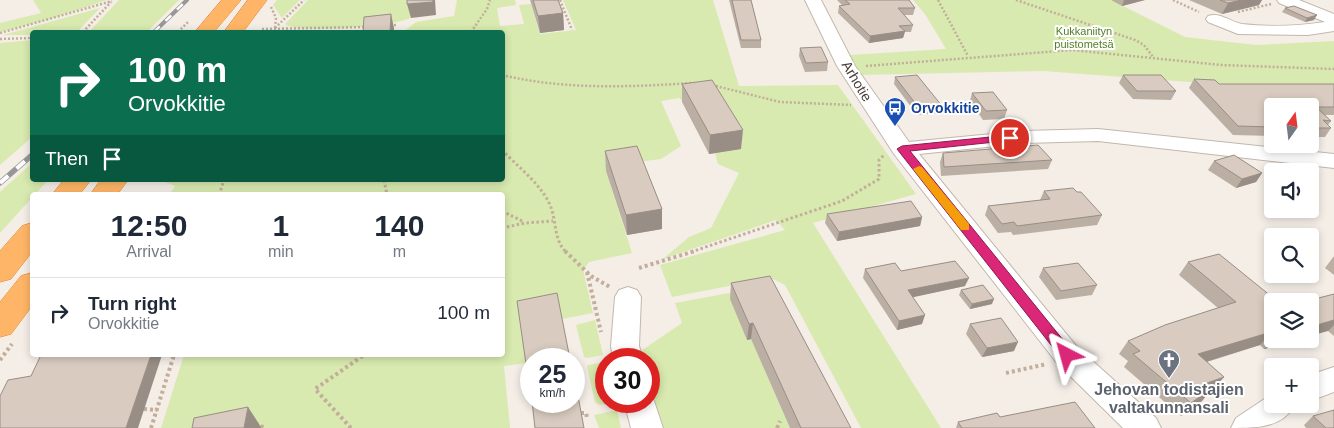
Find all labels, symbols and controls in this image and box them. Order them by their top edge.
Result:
park label: Kukkaniityn puistometsä [1054,25,1115,50]
icon: right [45,50,110,115]
text: 100 m [128,50,227,89]
street label: Arhotie [839,58,875,104]
text: Orvokkitie [128,91,226,116]
bus stop icon: Orvokkitie [883,96,907,127]
north arrow [1264,98,1319,152]
map controls [1264,98,1319,413]
place label: Orvokkitie [911,100,980,116]
pin [989,117,1031,159]
icon: arrive [996,124,1024,152]
icon: arrive [98,145,126,173]
text: Then [45,148,88,169]
button: sound [1264,163,1319,218]
text: 12:50 [111,209,187,242]
text: 1 [272,209,289,242]
text: 140 [374,209,424,242]
button: search [1264,228,1319,283]
text: Arrival [126,243,172,260]
text: min [268,243,294,260]
text: m [393,243,406,260]
text: Turn right [88,293,176,314]
button: layers [1264,293,1319,348]
icon: right [45,299,73,327]
text: 100 m [437,302,490,323]
text: Orvokkitie [88,315,159,332]
position arrow [1040,328,1092,380]
speed limit sign: 30 [595,348,660,413]
church icon: Jehovan todistajien valtakunnansali [1157,348,1181,379]
button: + [1264,358,1319,413]
text: 25 [539,360,566,388]
place label: Jehovan todistajien valtakunnansali [1094,381,1244,416]
text: km/h [539,386,566,400]

